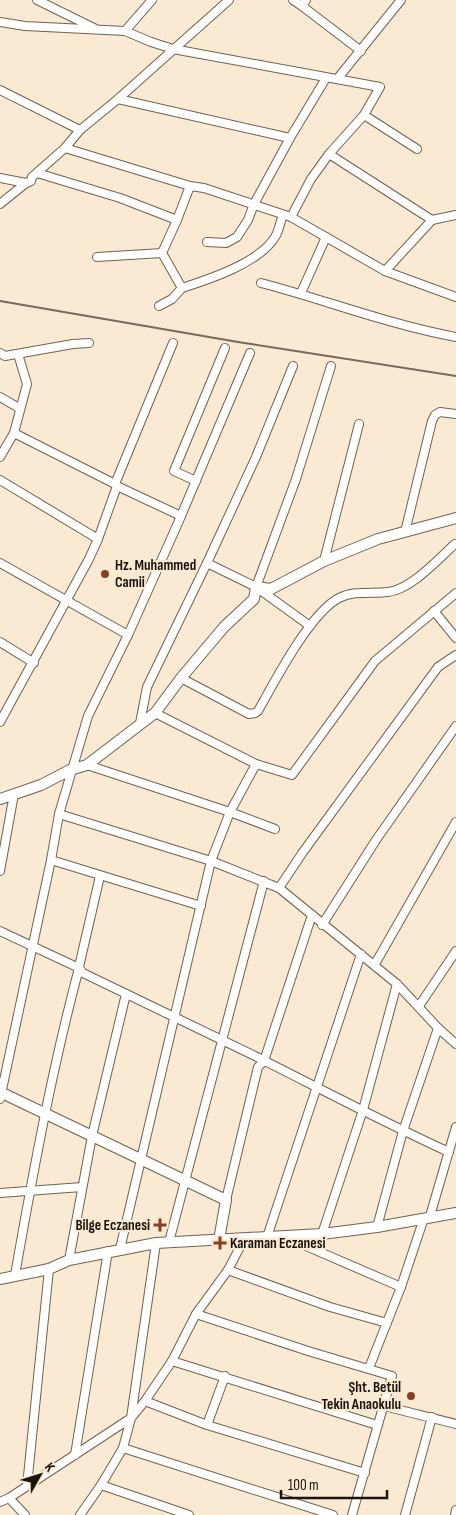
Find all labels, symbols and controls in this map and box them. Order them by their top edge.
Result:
place label: Hz. Muhammed Camii [115,556,196,592]
marker: Hz. Muhammed Camii [99,568,111,580]
place label: Bilge Eczanesi [75,1216,150,1235]
marker: Bilge Eczanesi [154,1219,166,1231]
place label: Karaman Eczanesi [230,1234,325,1253]
marker: Karaman Eczanesi [214,1237,226,1249]
place label: Şht. Betül Tekin Anaokulu [321,1378,401,1414]
marker: Şht. Betül Tekin Anaokulu [405,1390,417,1402]
north arrow [15,1450,65,1500]
text: K [41,1459,59,1475]
scale bar [281,1468,387,1500]
text: 100 m [288,1476,319,1495]

